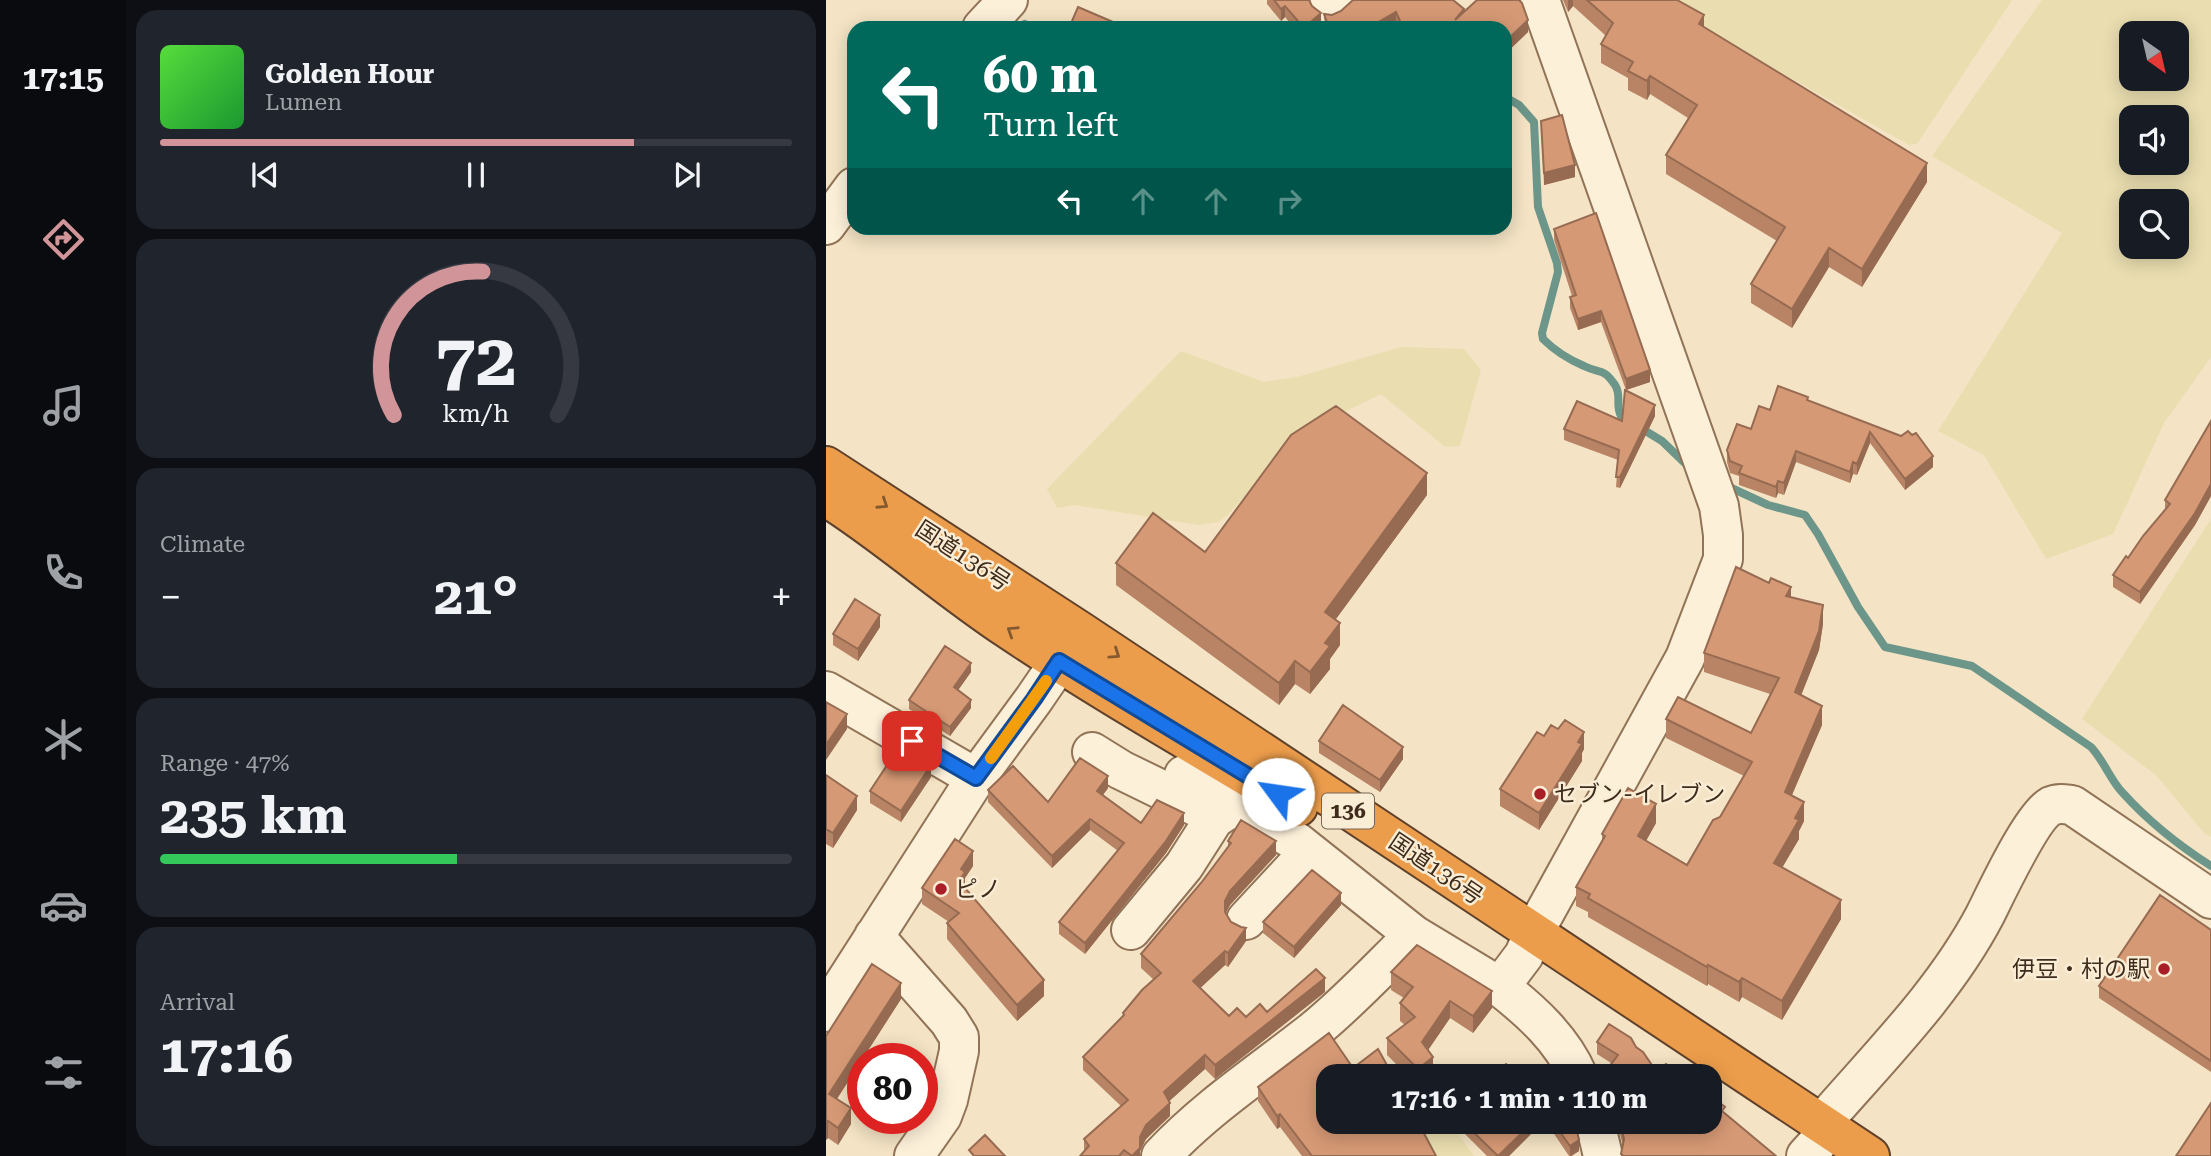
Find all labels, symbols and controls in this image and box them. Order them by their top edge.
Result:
north arrow [2119,21,2189,91]
map controls [2119,21,2189,259]
text: 60 m [983,47,1098,104]
icon: left [868,49,959,140]
text: 17:15 [22,59,104,97]
text: Golden Hour [265,59,434,89]
text: Lumen [265,89,342,116]
button: sound [2119,105,2189,175]
text: Turn left [983,106,1118,144]
icon: previous [246,156,284,194]
icon: pause [457,156,495,194]
icon: next [668,156,706,194]
icon: left [1051,182,1089,220]
icon: ahead [1124,182,1162,220]
icon: ahead [1197,182,1235,220]
icon: right [1270,182,1308,220]
button: search [2119,189,2189,259]
icon: directions [39,215,88,264]
text: 72 [435,318,517,403]
icon: music [39,381,88,430]
text: km/h [443,399,509,428]
one-way arrow [875,495,888,508]
street label: 国道136号 [911,515,1015,597]
text: Climate [160,531,245,558]
icon: phone [39,548,88,597]
text: 21° [434,566,518,627]
text: − [160,575,181,619]
text: + [771,575,792,619]
one-way arrow [1007,627,1020,640]
one-way arrow [1107,646,1120,659]
pin [882,711,942,771]
icon: climate [39,715,88,764]
icon: arrive [893,722,931,760]
text: Range · 47% [160,750,289,777]
position arrow [1241,757,1315,831]
place label: セブン-イレブン [1554,781,1725,808]
text: 235 km [160,785,347,846]
marker: セブン-イレブン [1532,786,1548,802]
road number: 136 [1322,794,1374,828]
street label: 国道136号 [1384,828,1488,910]
place label: ピノ [955,876,1001,903]
icon: car [39,881,88,930]
marker: ピノ [933,881,949,897]
place label: 伊豆・村の駅 [2012,956,2150,983]
marker: 伊豆・村の駅 [2156,961,2172,977]
text: Arrival [160,989,235,1016]
text: 17:16 [160,1024,293,1085]
speed limit sign: 80 [847,1043,938,1134]
icon: filters [39,1048,88,1097]
text: 17:16 · 1 min · 110 m [1391,1084,1647,1114]

